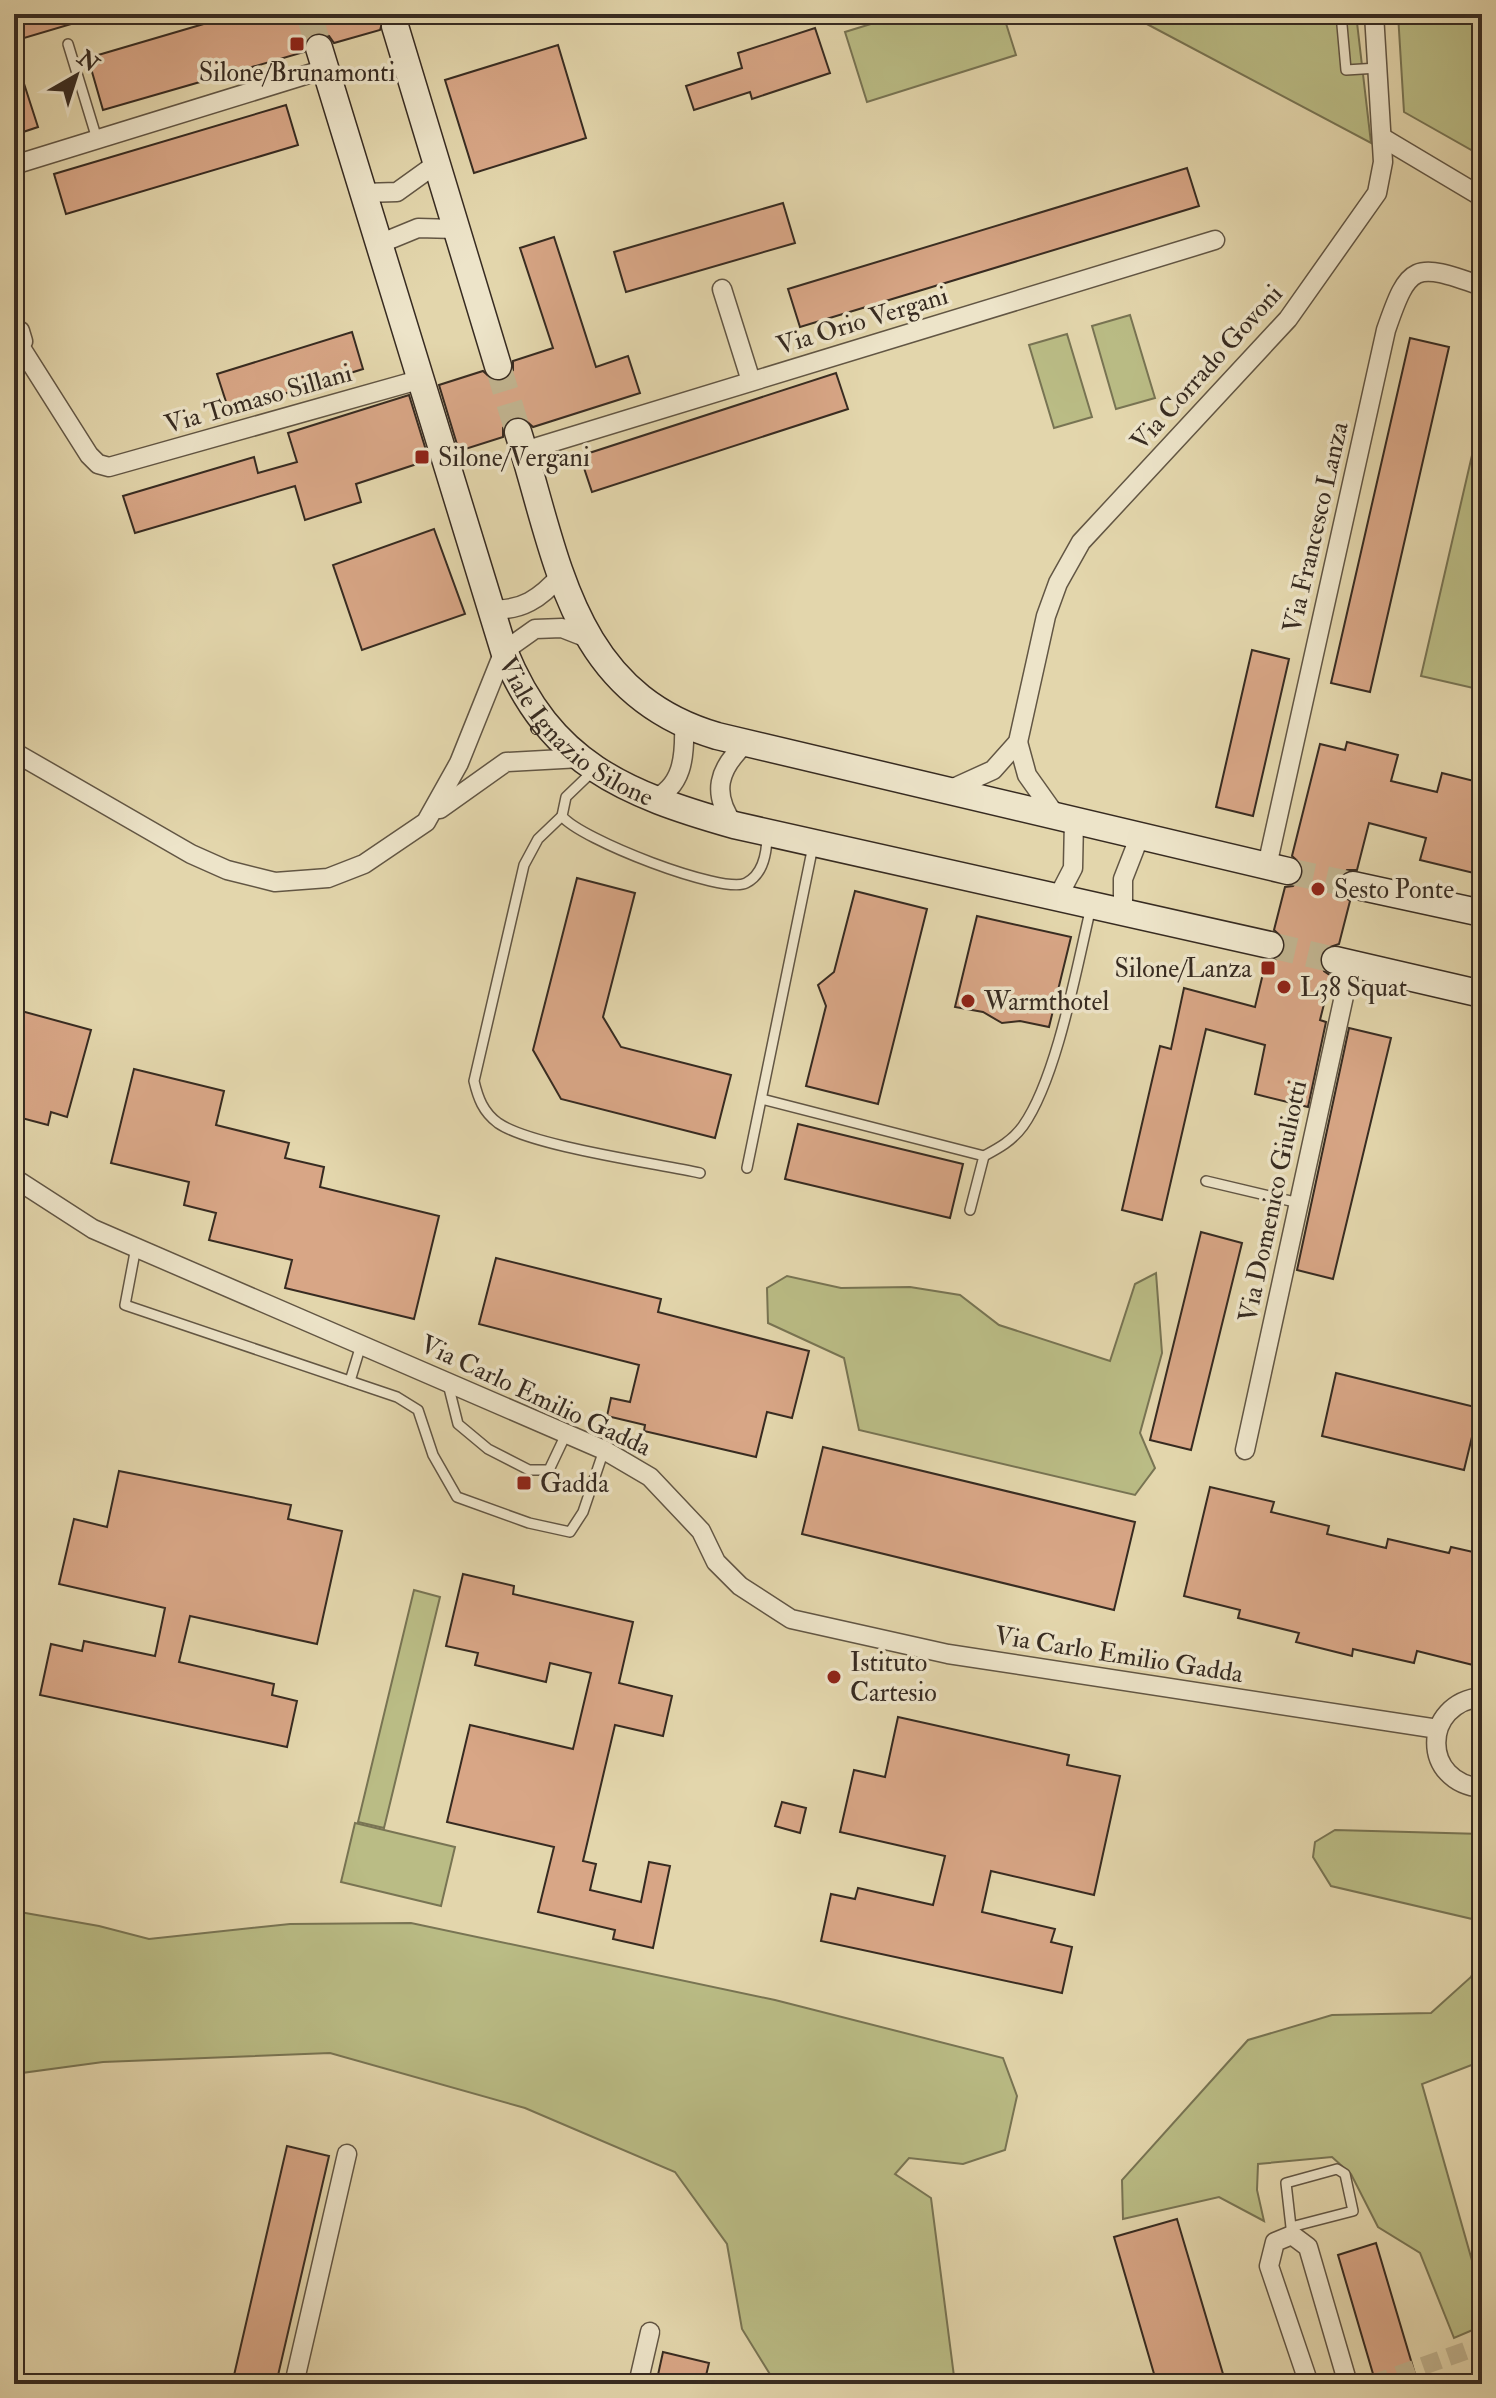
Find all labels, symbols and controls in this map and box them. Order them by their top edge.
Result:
marker: Silone/Brunamonti [288,35,306,53]
north arrow [36,36,116,116]
text: N [71,44,105,79]
place label: Silone/Brunamonti [199,57,395,89]
street label: Via Corrado Govoni [1124,278,1290,457]
street label: Via Orio Vergani [773,280,952,362]
street label: Via Tomaso Sillani [161,357,356,441]
street label: Via Francesco Lanza [1276,418,1356,636]
place label: Silone/Vergani [438,442,590,474]
marker: Silone/Vergani [413,448,431,466]
street label: Viale Ignazio Silone [491,651,658,814]
place label: Sesto Ponte [1334,874,1454,906]
marker: Sesto Ponte [1309,880,1327,898]
place label: Silone/Lanza [1114,953,1252,985]
marker: Silone/Lanza [1259,959,1277,977]
place label: L38 Squat [1300,972,1407,1004]
marker: L38 Squat [1275,978,1293,996]
place label: Warmthotel [983,986,1109,1018]
marker: Warmthotel [959,992,977,1010]
street label: Via Domenico Giuliotti [1232,1077,1314,1325]
street label: Via Carlo Emilio Gadda [415,1328,656,1464]
place label: Gadda [540,1468,609,1500]
marker: Gadda [515,1474,533,1492]
street label: Via Carlo Emilio Gadda [992,1620,1246,1690]
place label: Istituto Cartesio [850,1647,937,1709]
marker: Istituto Cartesio [825,1668,843,1686]

